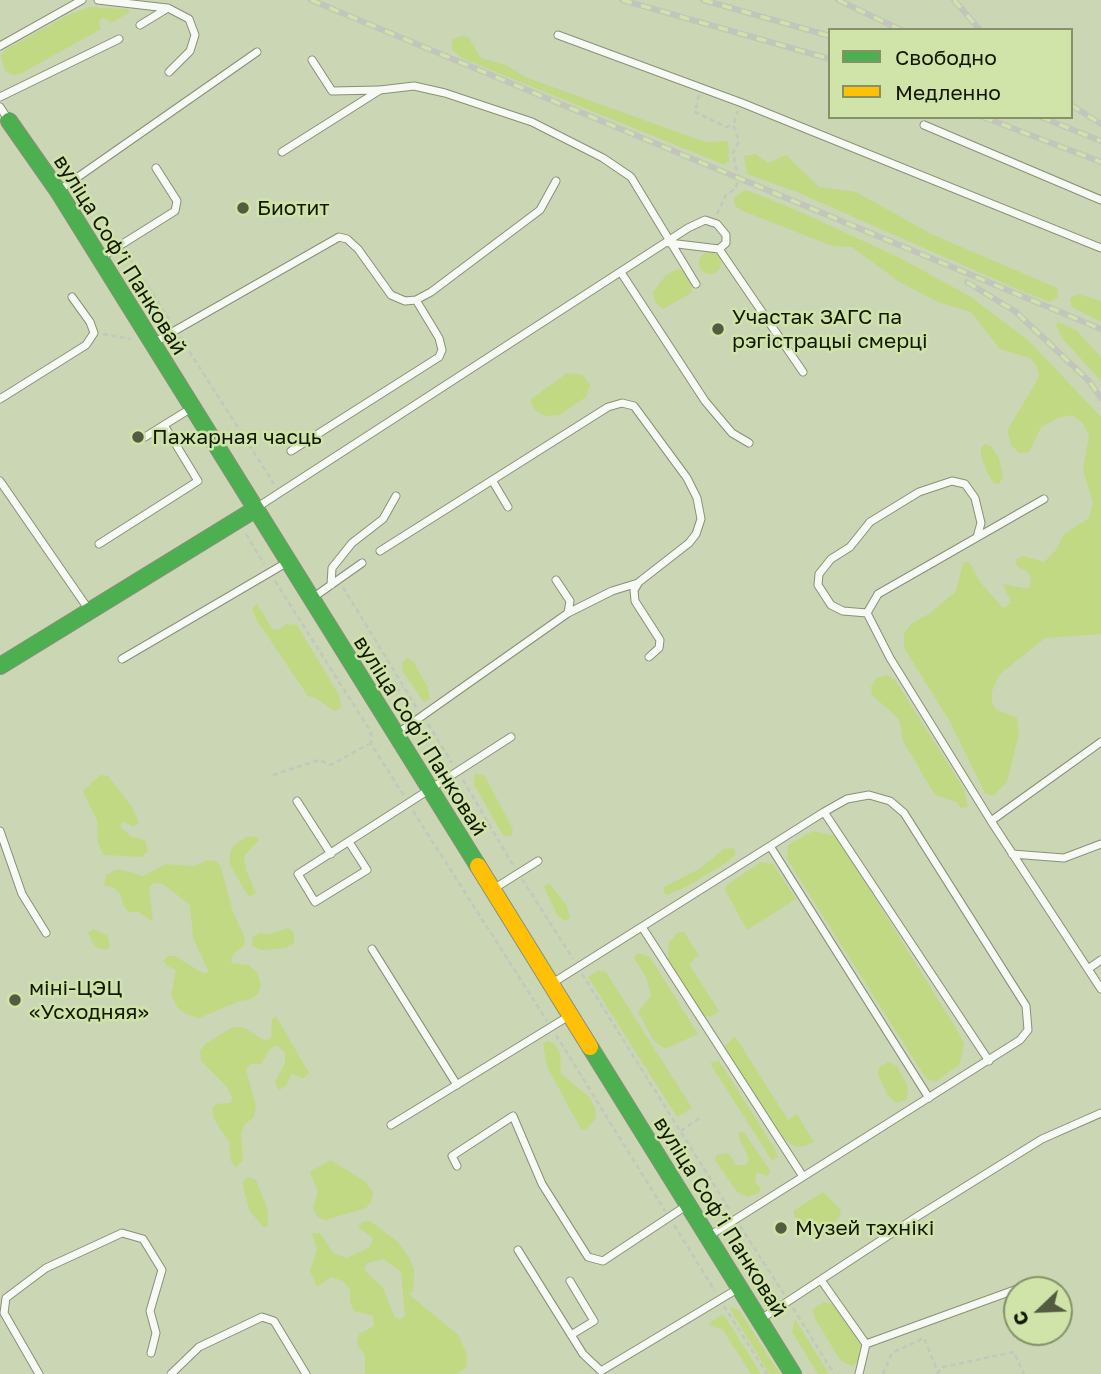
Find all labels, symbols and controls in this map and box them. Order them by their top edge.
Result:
legend [828,28,1073,119]
text: Свободно [895,44,997,70]
text: Медленно [895,79,1001,105]
street label: вуліца Софʼі Панковай [48,150,192,360]
place label: Биотит [257,195,330,221]
marker: Биотит [235,200,251,216]
place label: Участак ЗАГС па рэгістрацыі смерці [732,304,928,354]
marker: Участак ЗАГС па рэгістрацыі смерці [710,321,726,337]
place label: Пажарная часць [152,424,322,450]
marker: Пажарная часць [130,429,146,445]
street label: вуліца Софʼі Панковай [348,631,492,841]
place label: міні-ЦЭЦ «Усходняя» [29,975,149,1025]
marker: міні-ЦЭЦ «Усходняя» [7,992,23,1008]
street label: вуліца Софʼі Панковай [648,1112,792,1322]
place label: Музей тэхнікі [795,1215,934,1241]
marker: Музей тэхнікі [773,1220,789,1236]
north arrow [1003,1276,1073,1346]
text: С [1007,1308,1033,1329]

